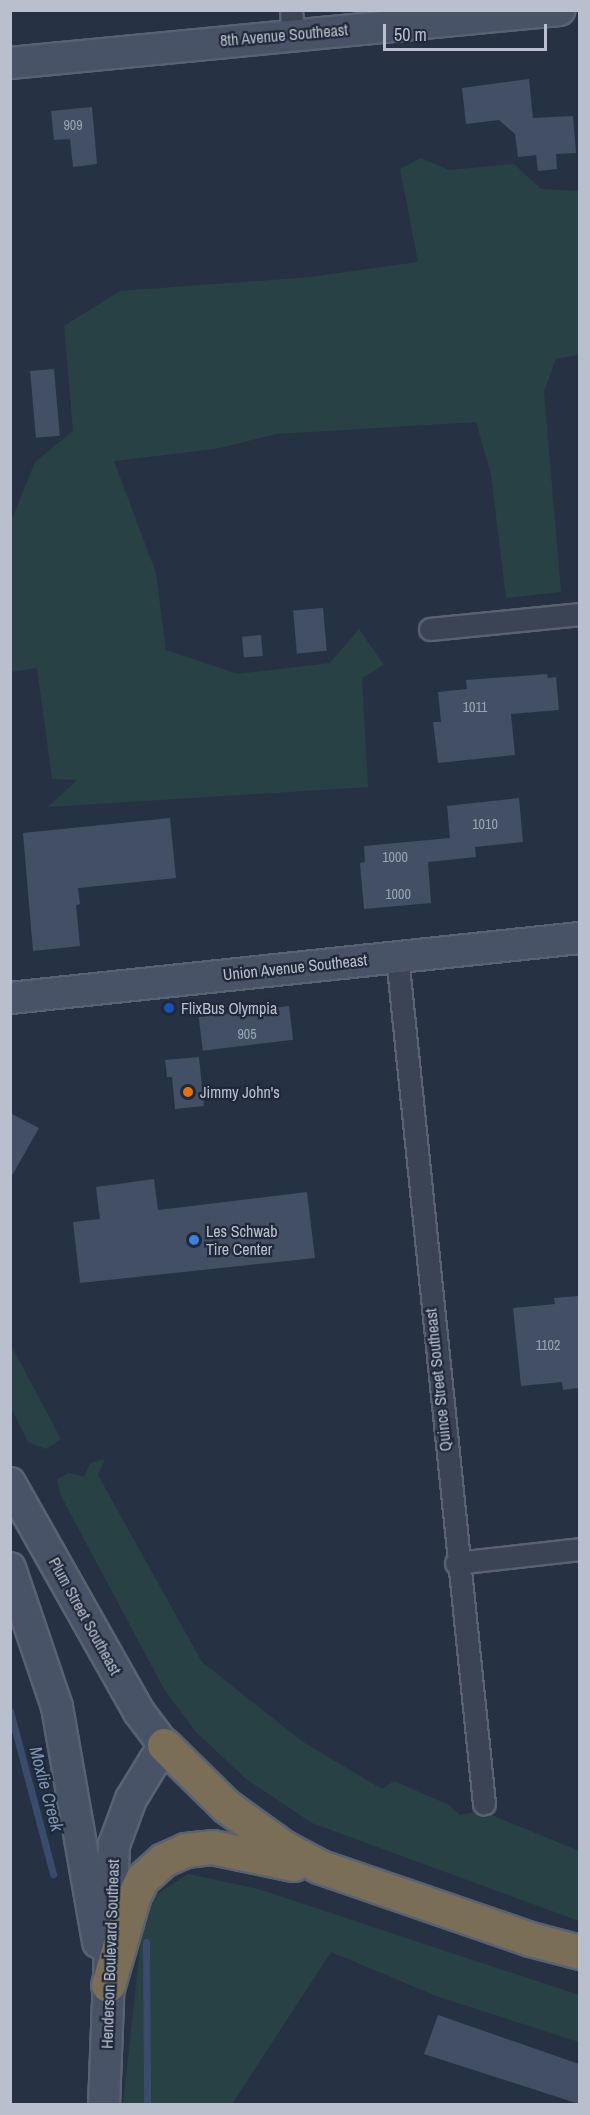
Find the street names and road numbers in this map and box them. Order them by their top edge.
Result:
street label: 8th Avenue Southeast [219,20,349,50]
street label: Union Avenue Southeast [222,950,368,984]
street label: Quince Street Southeast [421,1308,455,1452]
street label: Plum Street Southeast [45,1554,125,1678]
street label: Henderson Boulevard Southeast [97,1859,123,2049]

